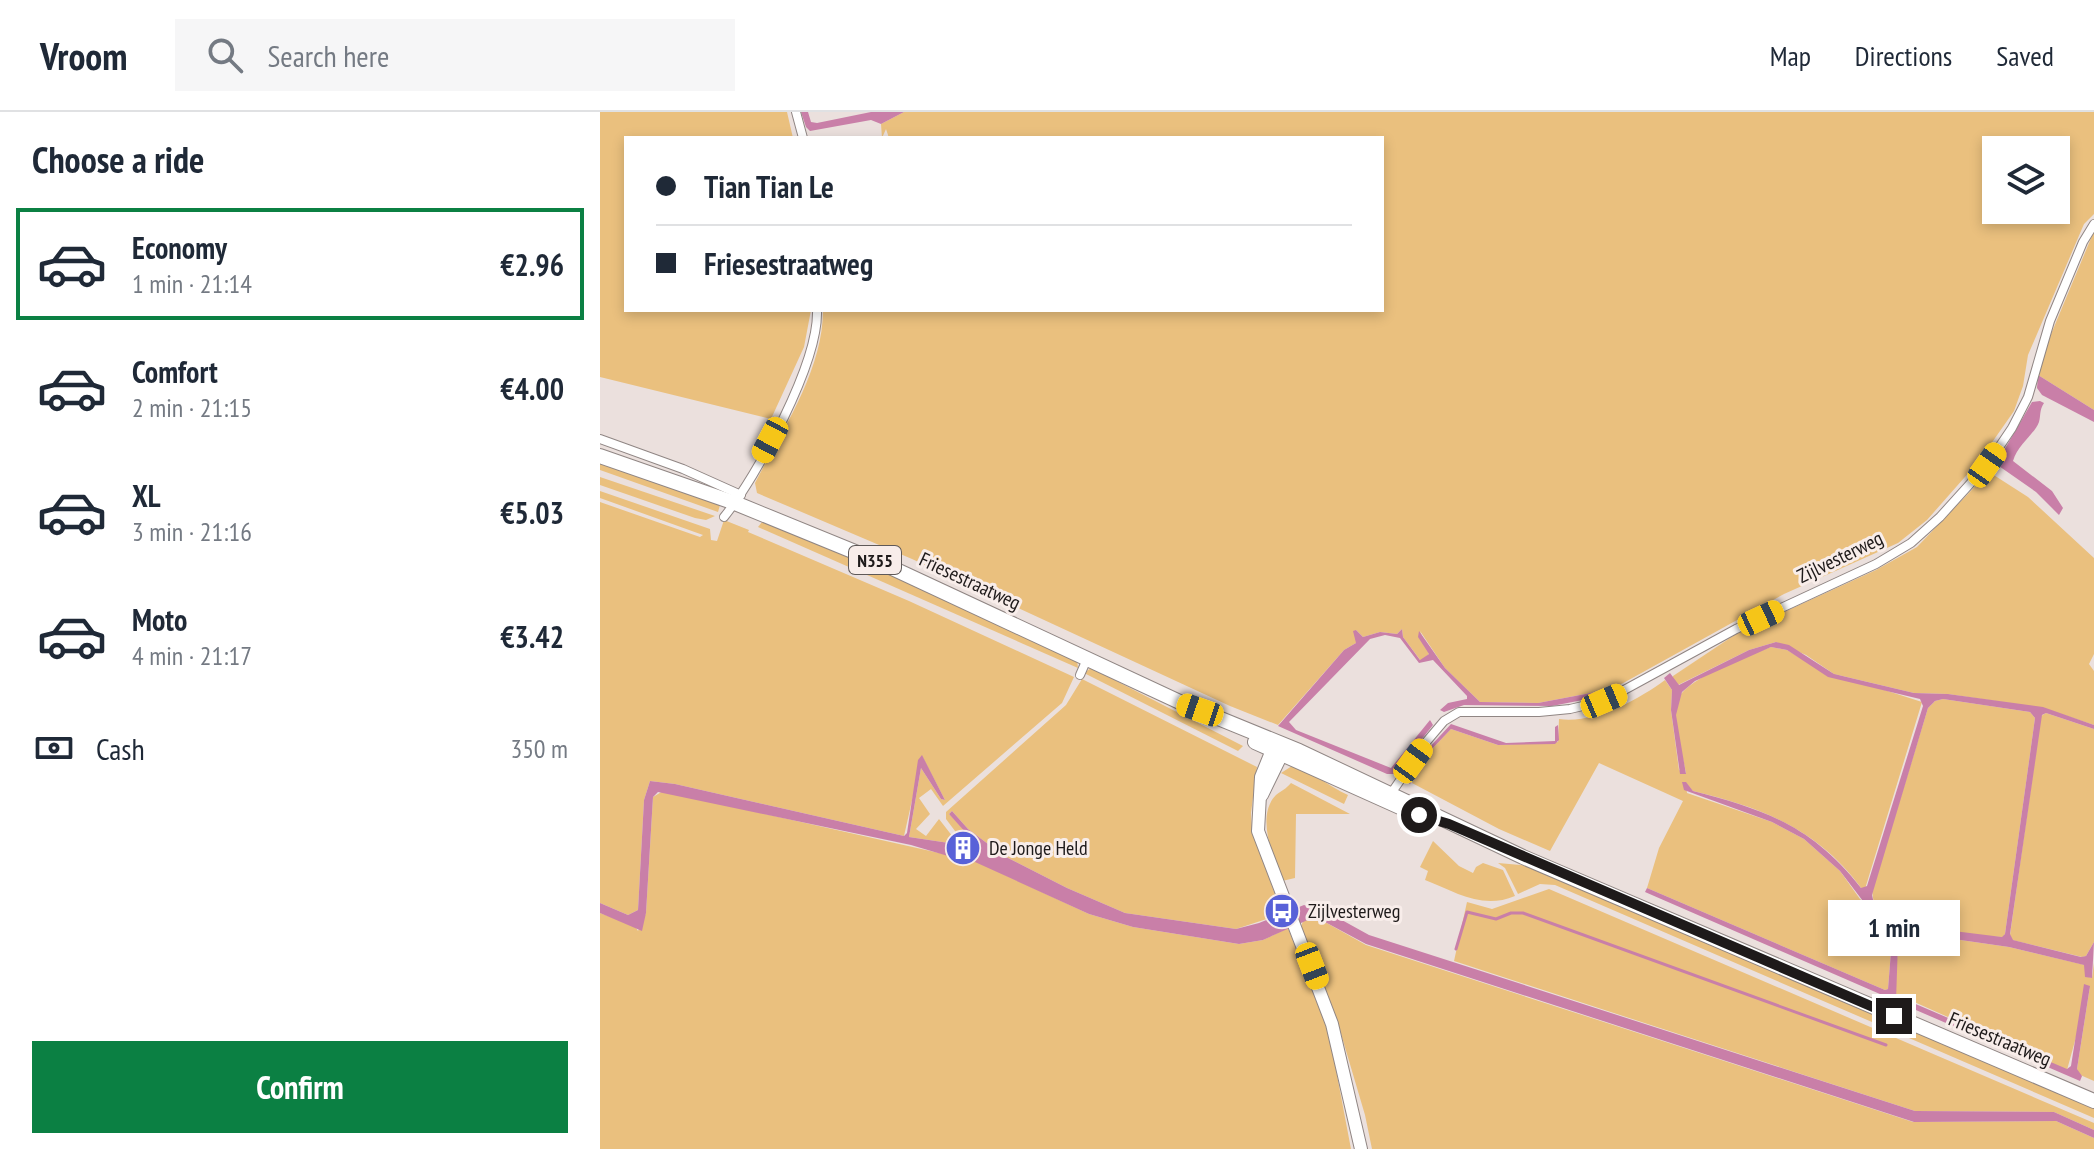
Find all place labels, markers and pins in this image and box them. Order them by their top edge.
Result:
building icon: De Jonge Held [944,829,982,867]
place label: De Jonge Held [989,835,1088,861]
bus stop icon: Zijlvesterweg [1263,892,1301,930]
place label: Zijlvesterweg [1308,898,1400,924]

